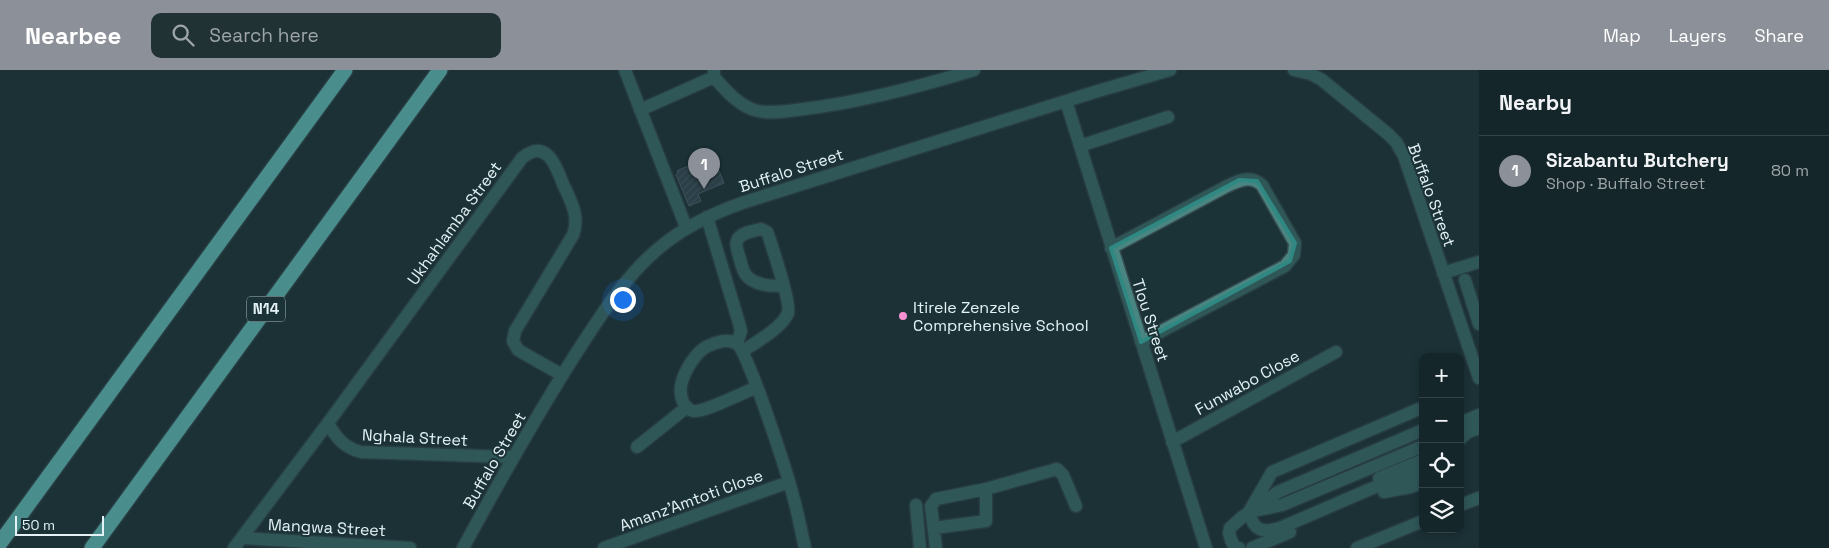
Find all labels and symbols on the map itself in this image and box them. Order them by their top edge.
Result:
street label: Buffalo Street [1403,141,1460,250]
street label: Buffalo Street [736,144,846,197]
pin: 1 [688,148,720,189]
street label: Ukhahlamba Street [403,157,506,289]
street label: Tlou Street [1127,276,1174,364]
your location [610,287,636,313]
road number: N14 [247,296,285,322]
place label: Itirele Zenzele Comprehensive School [913,297,1089,336]
marker: Itirele Zenzele Comprehensive School [897,310,909,322]
street label: Funwabo Close [1191,345,1303,420]
street label: Buffalo Street [458,408,531,512]
street label: Nghala Street [361,424,468,451]
street label: Amanz'Amtoti Close [616,465,766,536]
scale bar [15,513,104,536]
street label: Mangwa Street [267,514,386,541]

